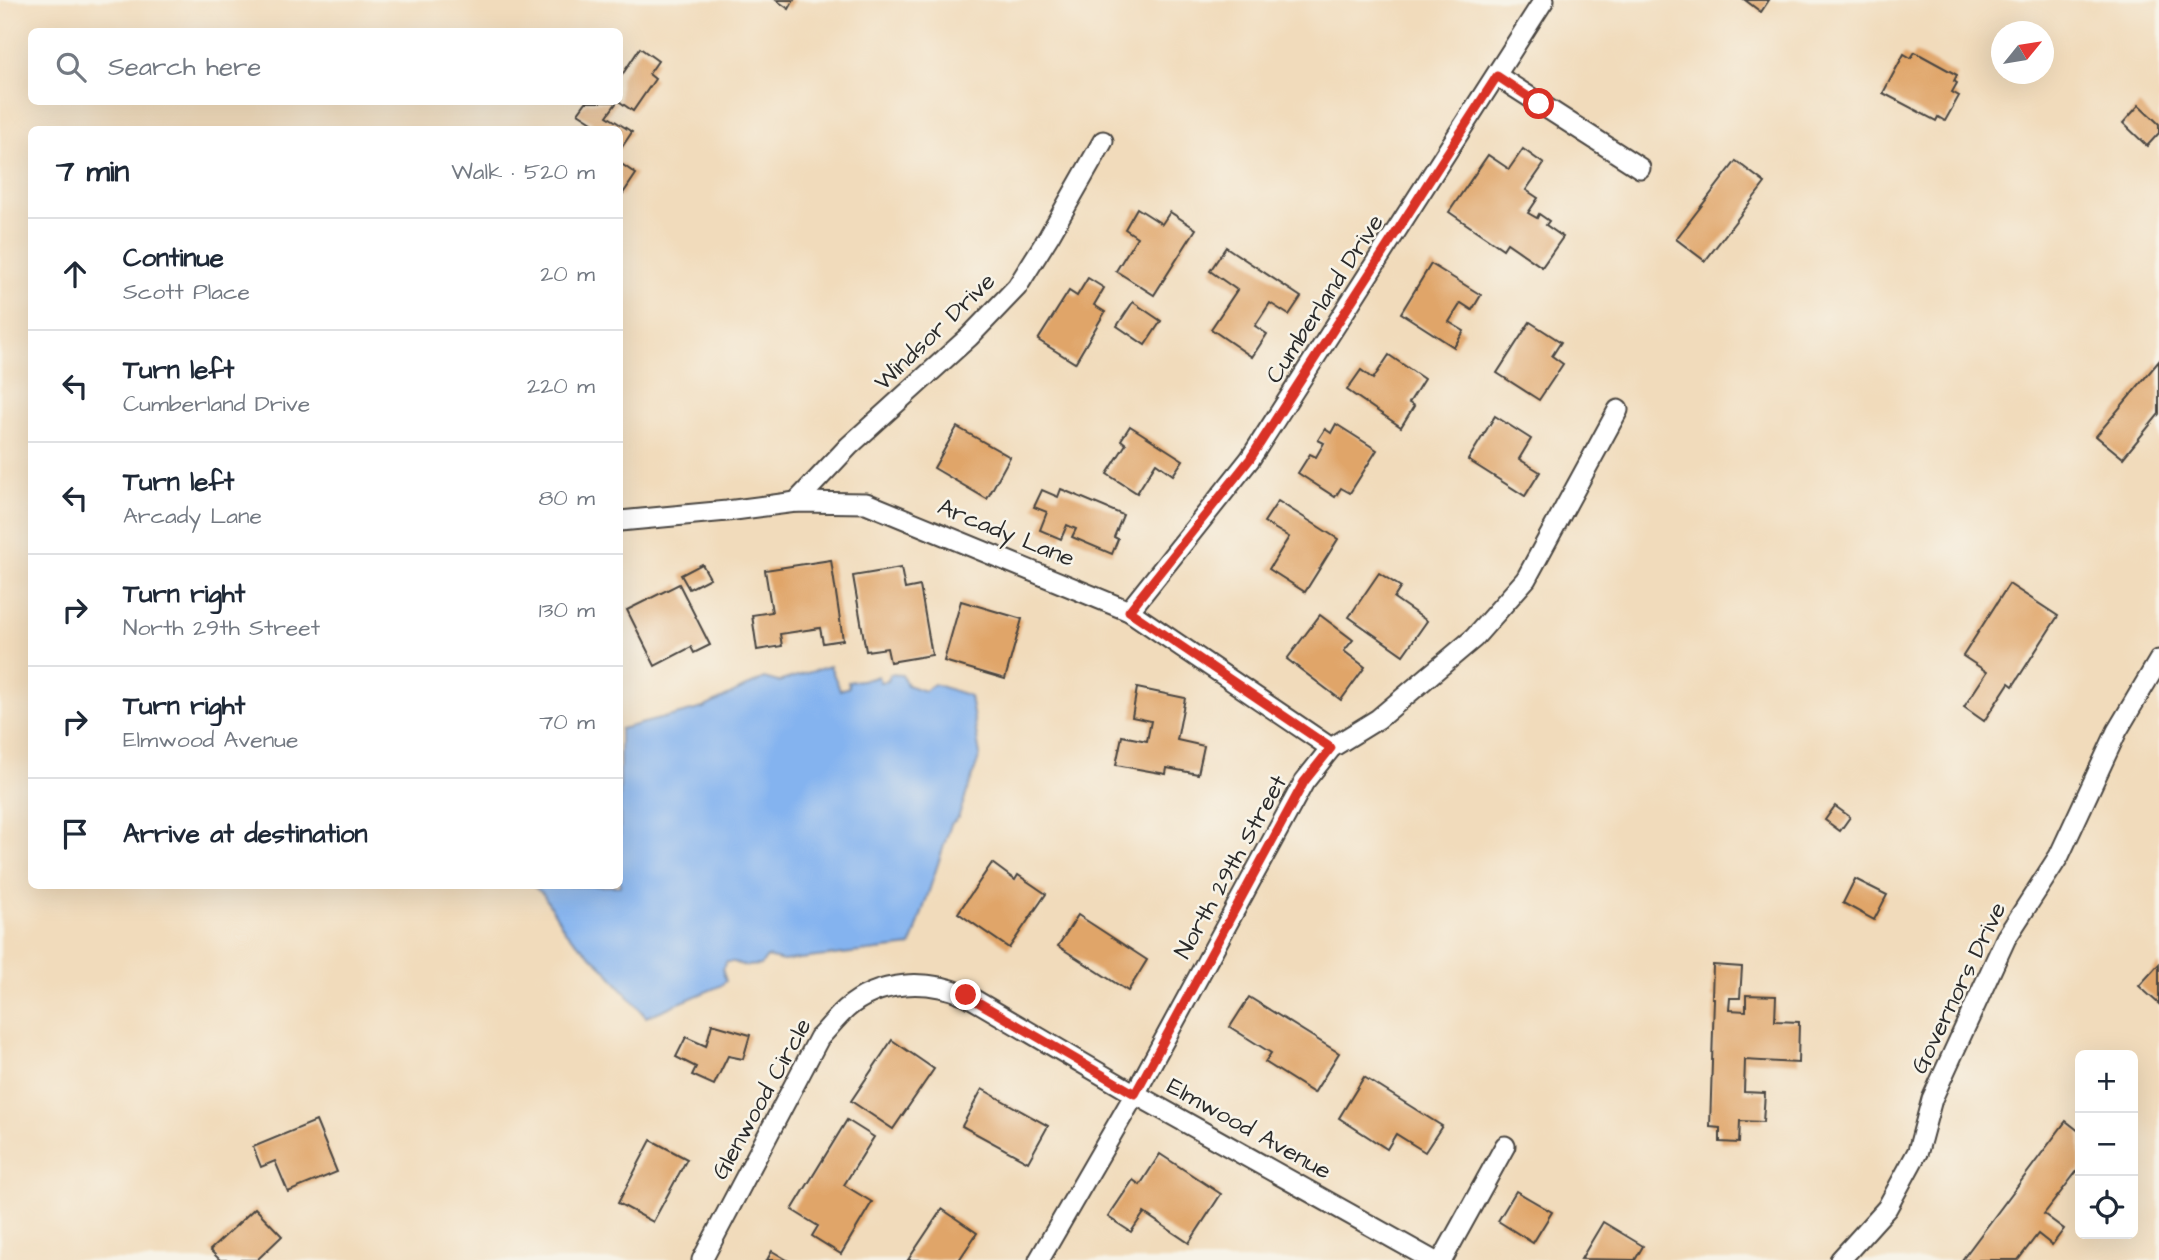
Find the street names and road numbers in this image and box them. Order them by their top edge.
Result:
street label: Cumberland Drive [1258,208,1392,390]
street label: Windsor Drive [867,265,1003,399]
street label: Arcady Lane [932,490,1080,577]
street label: North 29th Street [1166,769,1296,965]
street label: Governors Drive [1903,896,2015,1080]
street label: Glenwood Circle [704,1012,820,1186]
street label: Elmwood Avenue [1161,1070,1337,1188]

